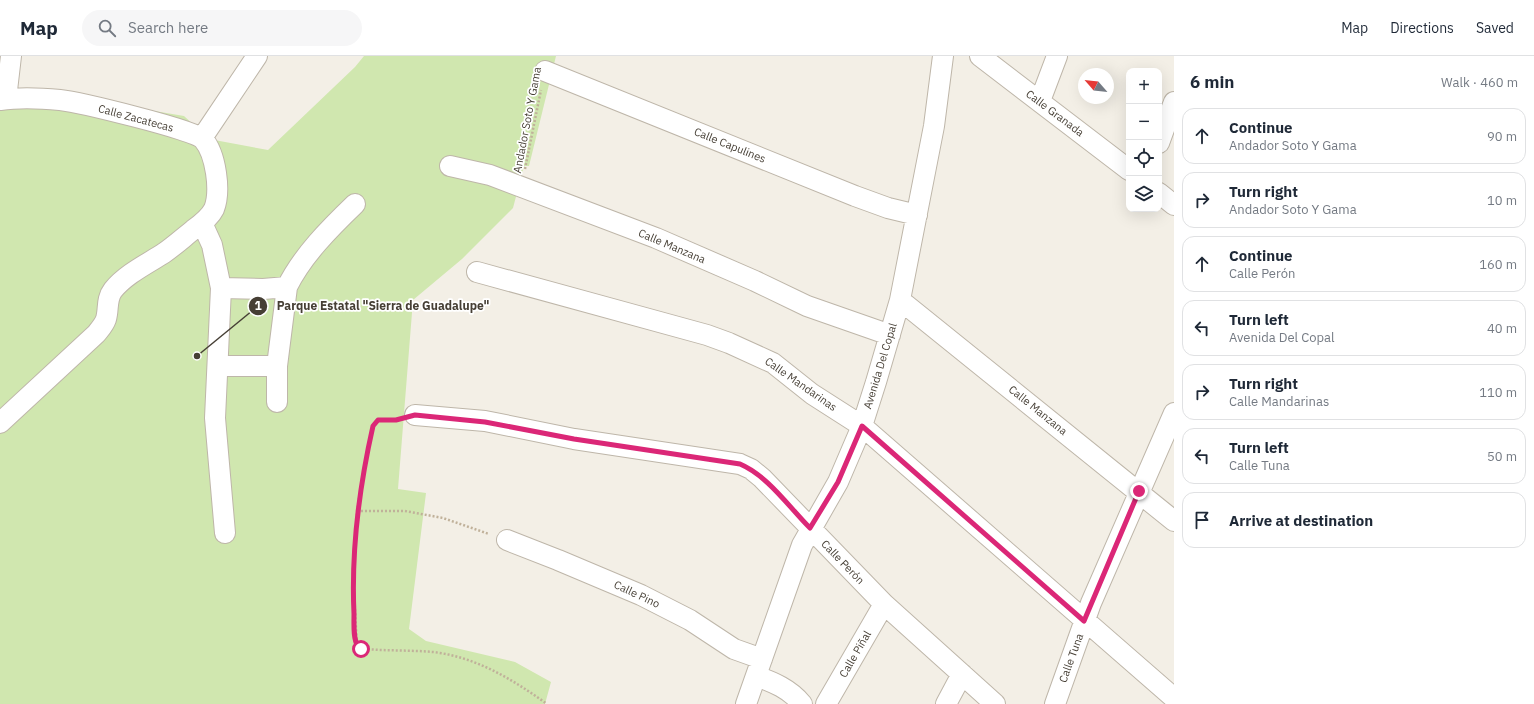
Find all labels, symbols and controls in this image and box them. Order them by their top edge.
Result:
search box [82,10,362,46]
text: Map [20,16,58,40]
icon: search [96,17,118,39]
text: Search here [128,18,208,37]
text: Map [1341,19,1368,37]
text: Directions [1390,19,1454,37]
text: Saved [1476,19,1514,37]
street label: Andador Soto Y Gama [510,66,544,174]
north arrow [1078,68,1114,104]
map controls [1126,68,1162,212]
button: + [1126,68,1162,104]
text: 6 min [1190,71,1234,93]
text: Walk · 460 m [1441,74,1518,91]
street label: Calle Granada [1023,87,1087,139]
street label: Calle Zacatecas [97,101,175,135]
button: − [1126,104,1162,140]
text: Continue [1229,118,1293,137]
street label: Calle Capulines [692,124,768,166]
icon: ahead [1191,125,1213,147]
text: 90 m [1487,128,1517,145]
text: Andador Soto Y Gama [1229,137,1357,154]
button: locate [1126,140,1162,176]
button: layers [1126,176,1162,212]
text: Turn right [1229,182,1298,201]
icon: right [1191,189,1213,211]
text: 10 m [1487,192,1517,209]
text: Andador Soto Y Gama [1229,201,1357,218]
street label: Calle Manzana [636,226,708,266]
text: Continue [1229,246,1293,265]
icon: ahead [1191,253,1213,275]
text: 160 m [1479,256,1517,273]
text: Calle Perón [1229,265,1295,282]
callout: Parque Estatal "Sierra de Guadalupe" [248,294,497,318]
text: 1 [254,298,262,313]
text: Parque Estatal "Sierra de Guadalupe" [277,298,489,313]
text: Turn left [1229,310,1289,329]
icon: left [1191,317,1213,339]
text: 40 m [1487,320,1517,337]
street label: Avenida Del Copal [860,321,900,411]
text: Avenida Del Copal [1229,329,1335,346]
street label: Calle Mandarinas [762,354,840,414]
text: Turn right [1229,374,1298,393]
icon: right [1191,381,1213,403]
street label: Calle Manzana [1006,382,1070,438]
text: 110 m [1479,384,1517,401]
text: Calle Mandarinas [1229,393,1329,410]
text: Turn left [1229,438,1289,457]
icon: left [1191,445,1213,467]
text: 50 m [1487,448,1517,465]
text: Calle Tuna [1229,457,1290,474]
route end [1130,482,1148,500]
icon: arrive [1191,509,1213,531]
text: Arrive at destination [1229,511,1373,530]
street label: Calle Perón [818,537,868,587]
street label: Calle Pino [612,577,662,611]
street label: Calle Piñal [836,628,874,680]
street label: Calle Tuna [1056,631,1086,685]
route start [352,640,370,658]

